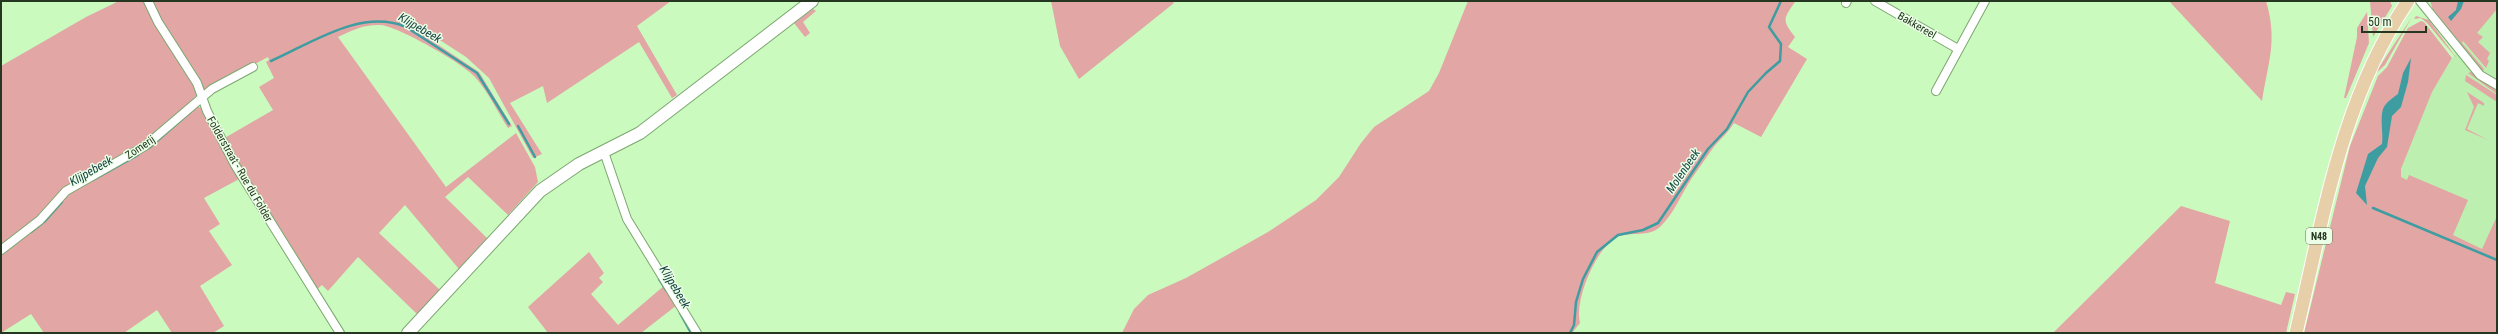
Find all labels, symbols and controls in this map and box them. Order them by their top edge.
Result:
scale bar [2362,8,2426,34]
street label: Bakkereel [1895,9,1938,42]
water label: Klijpebeek [396,10,445,46]
text: 50 m [2368,15,2392,29]
street label: Folderstraat - Rue du Folder [204,114,275,225]
street label: Zomerij [123,133,158,162]
water label: Molenbeek [1663,146,1703,196]
water label: Klijpebeek [67,153,116,189]
road number: N48 [2306,228,2332,244]
water label: Klijpebeek [657,263,694,312]

